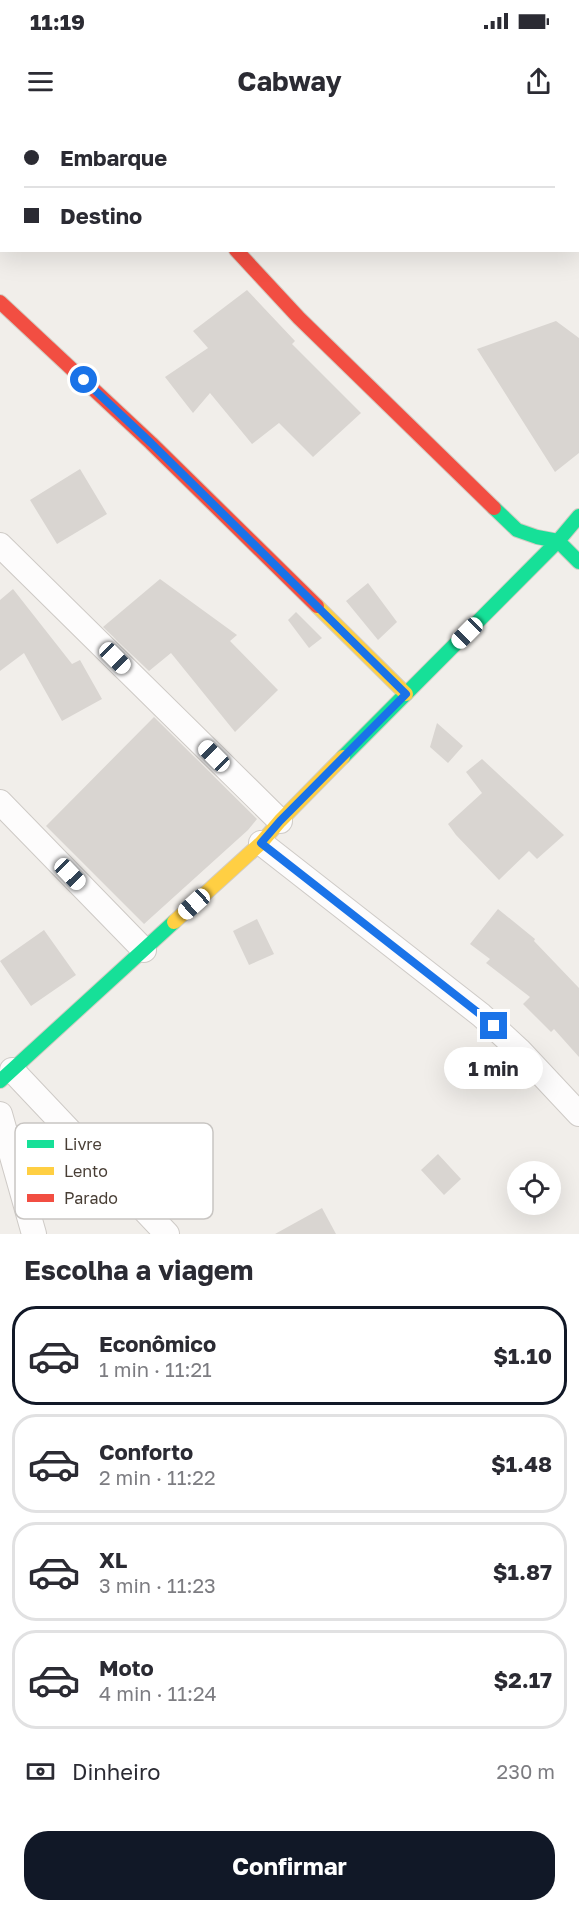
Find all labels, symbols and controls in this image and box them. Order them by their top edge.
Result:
text: 11:19 [30,8,85,35]
icon: menu [24,65,57,98]
text: Cabway [237,65,342,97]
icon: share [522,65,555,98]
text: Embarque [60,144,167,171]
text: Destino [60,202,142,229]
route start [70,366,97,393]
car [448,614,486,652]
car [96,639,134,677]
car [195,737,233,775]
car [51,855,89,893]
car [175,885,213,923]
route end [480,1012,507,1039]
callout: 1 min [444,1047,544,1089]
text: 1 min [468,1056,519,1080]
legend [15,1123,213,1219]
text: Livre [64,1134,102,1154]
text: Lento [64,1161,108,1181]
map controls [507,1161,561,1215]
button: locate [507,1161,561,1215]
text: Parado [64,1188,118,1208]
text: Escolha a viagem [24,1254,253,1286]
icon: car [27,1329,81,1383]
text: Econômico [99,1330,216,1357]
text: $1.10 [493,1342,552,1369]
text: 1 min · 11:21 [99,1357,212,1381]
icon: car [27,1437,81,1491]
text: Conforto [99,1438,193,1465]
text: $1.48 [491,1450,552,1477]
text: 2 min · 11:22 [99,1465,216,1489]
icon: car [27,1545,81,1599]
text: XL [99,1546,127,1573]
text: $1.87 [493,1558,552,1585]
text: 3 min · 11:23 [99,1573,216,1597]
icon: car [27,1653,81,1707]
text: Moto [99,1654,154,1681]
text: $2.17 [493,1666,552,1693]
text: 4 min · 11:24 [99,1681,217,1705]
icon: cash [24,1755,57,1788]
text: Dinheiro [72,1758,161,1785]
text: 230 m [497,1759,555,1783]
button: Confirmar [24,1831,555,1900]

